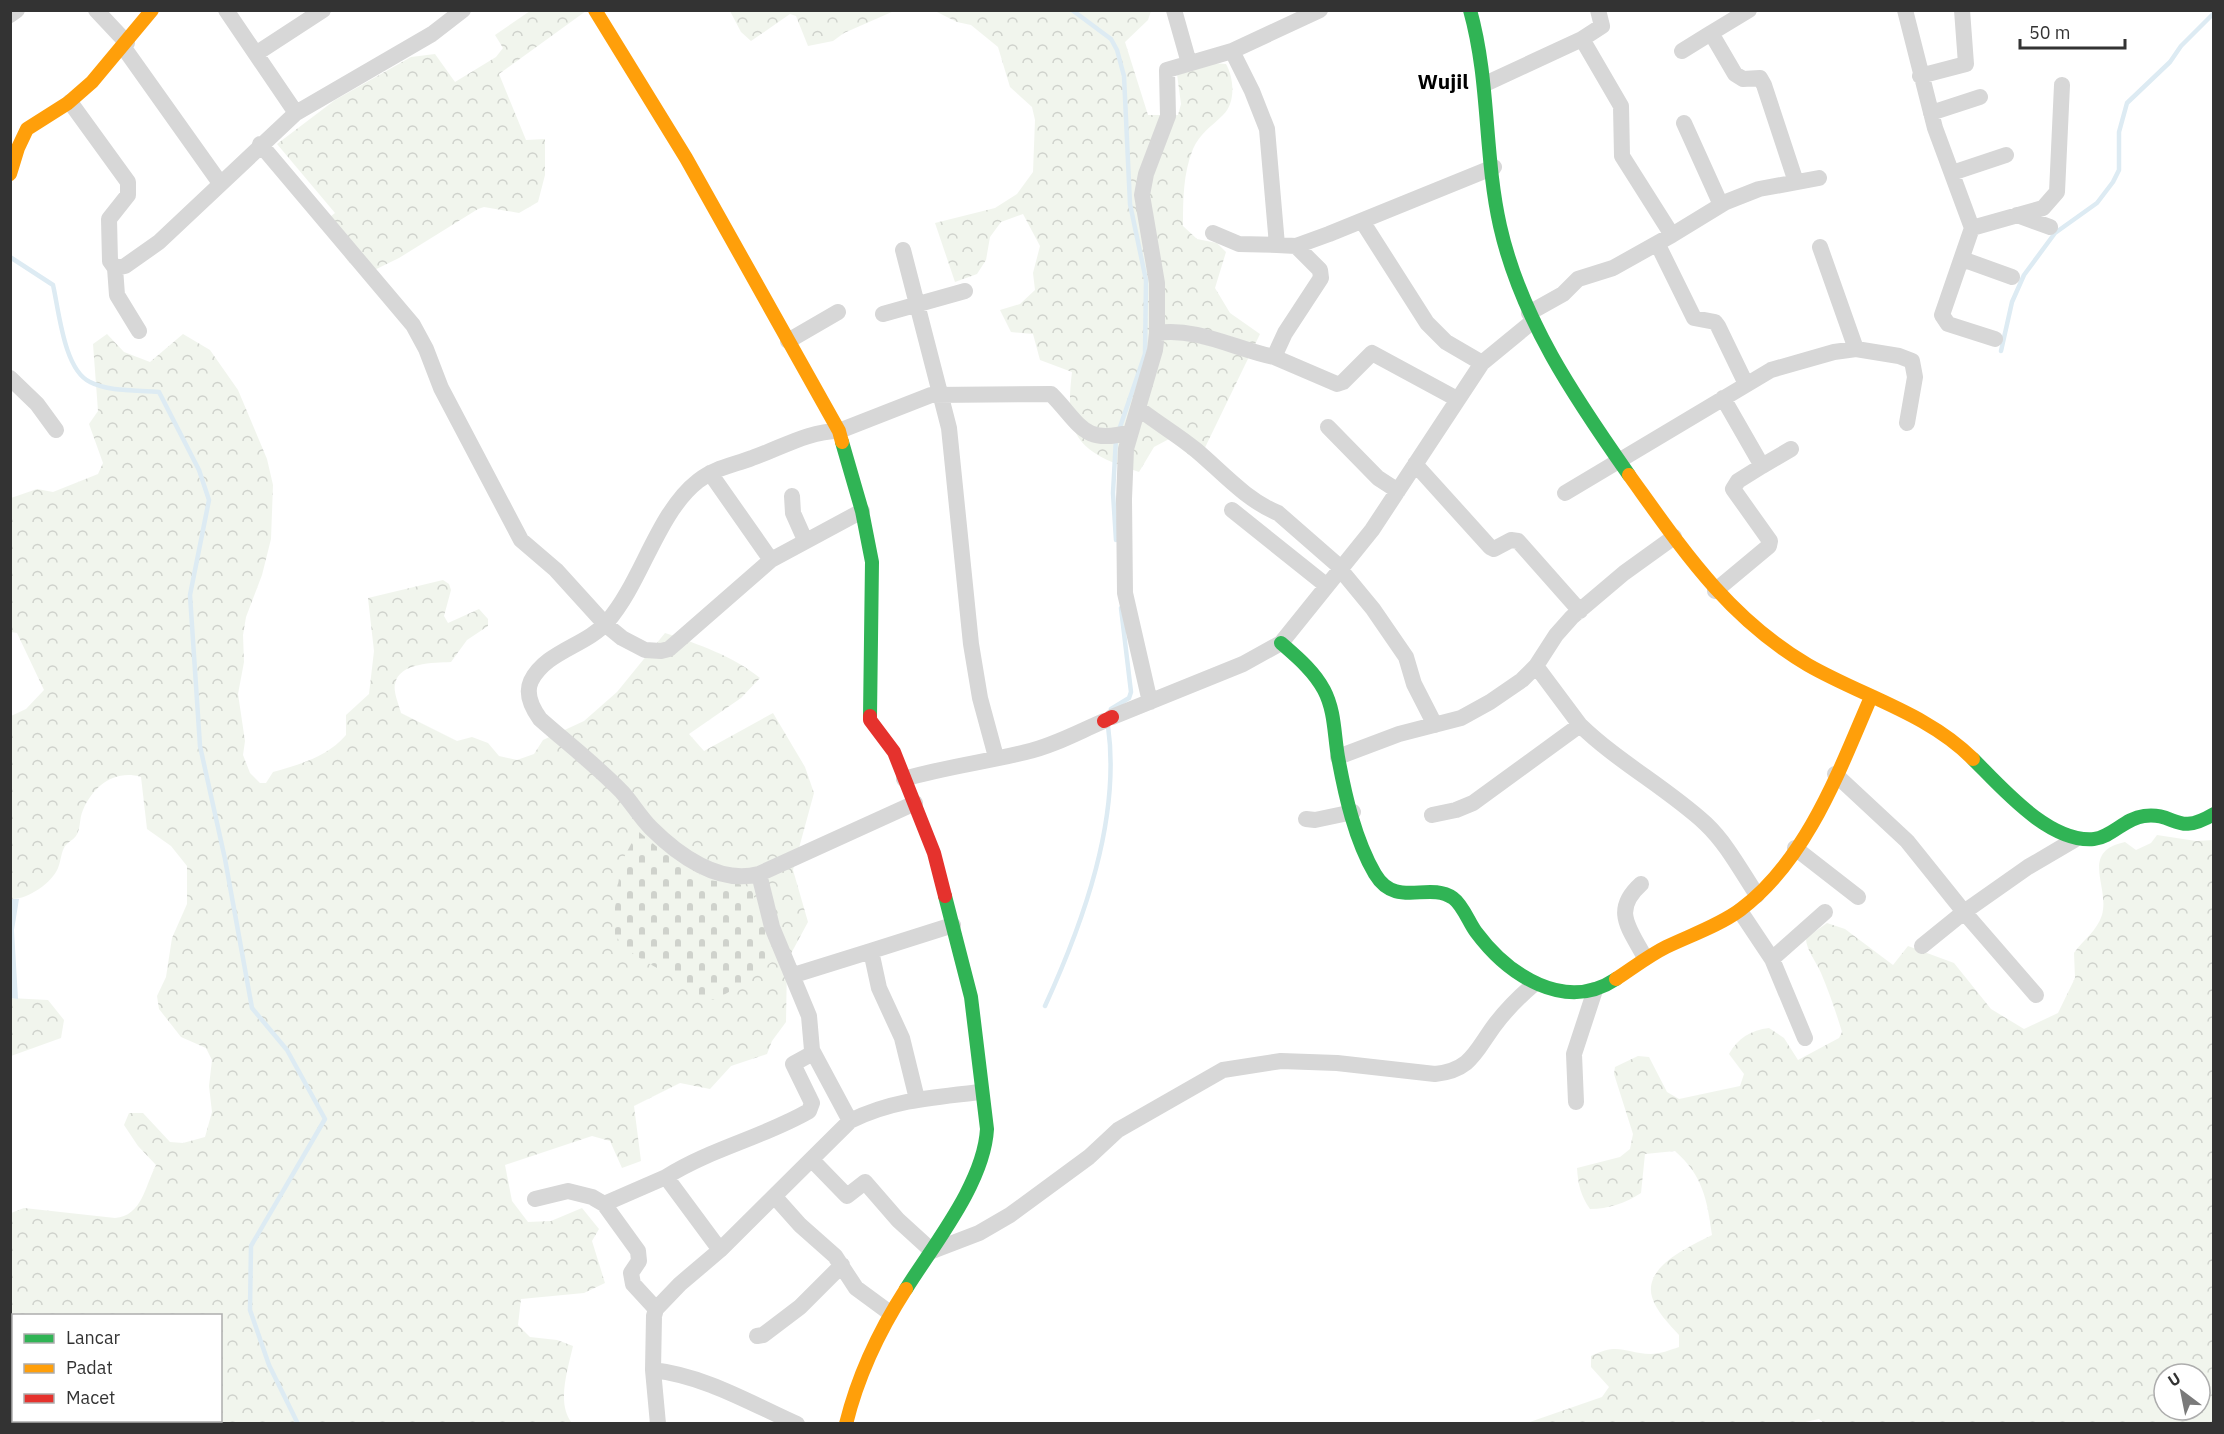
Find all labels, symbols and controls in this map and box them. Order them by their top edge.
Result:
scale bar [2020,12,2125,50]
text: 50 m [2029,21,2071,44]
district label: Wujil [1417,67,1469,95]
legend [12,1314,222,1422]
text: Lancar [66,1326,121,1349]
text: Padat [66,1356,113,1379]
north arrow [2152,1362,2212,1422]
text: U [2164,1368,2184,1391]
text: Macet [66,1386,115,1409]

